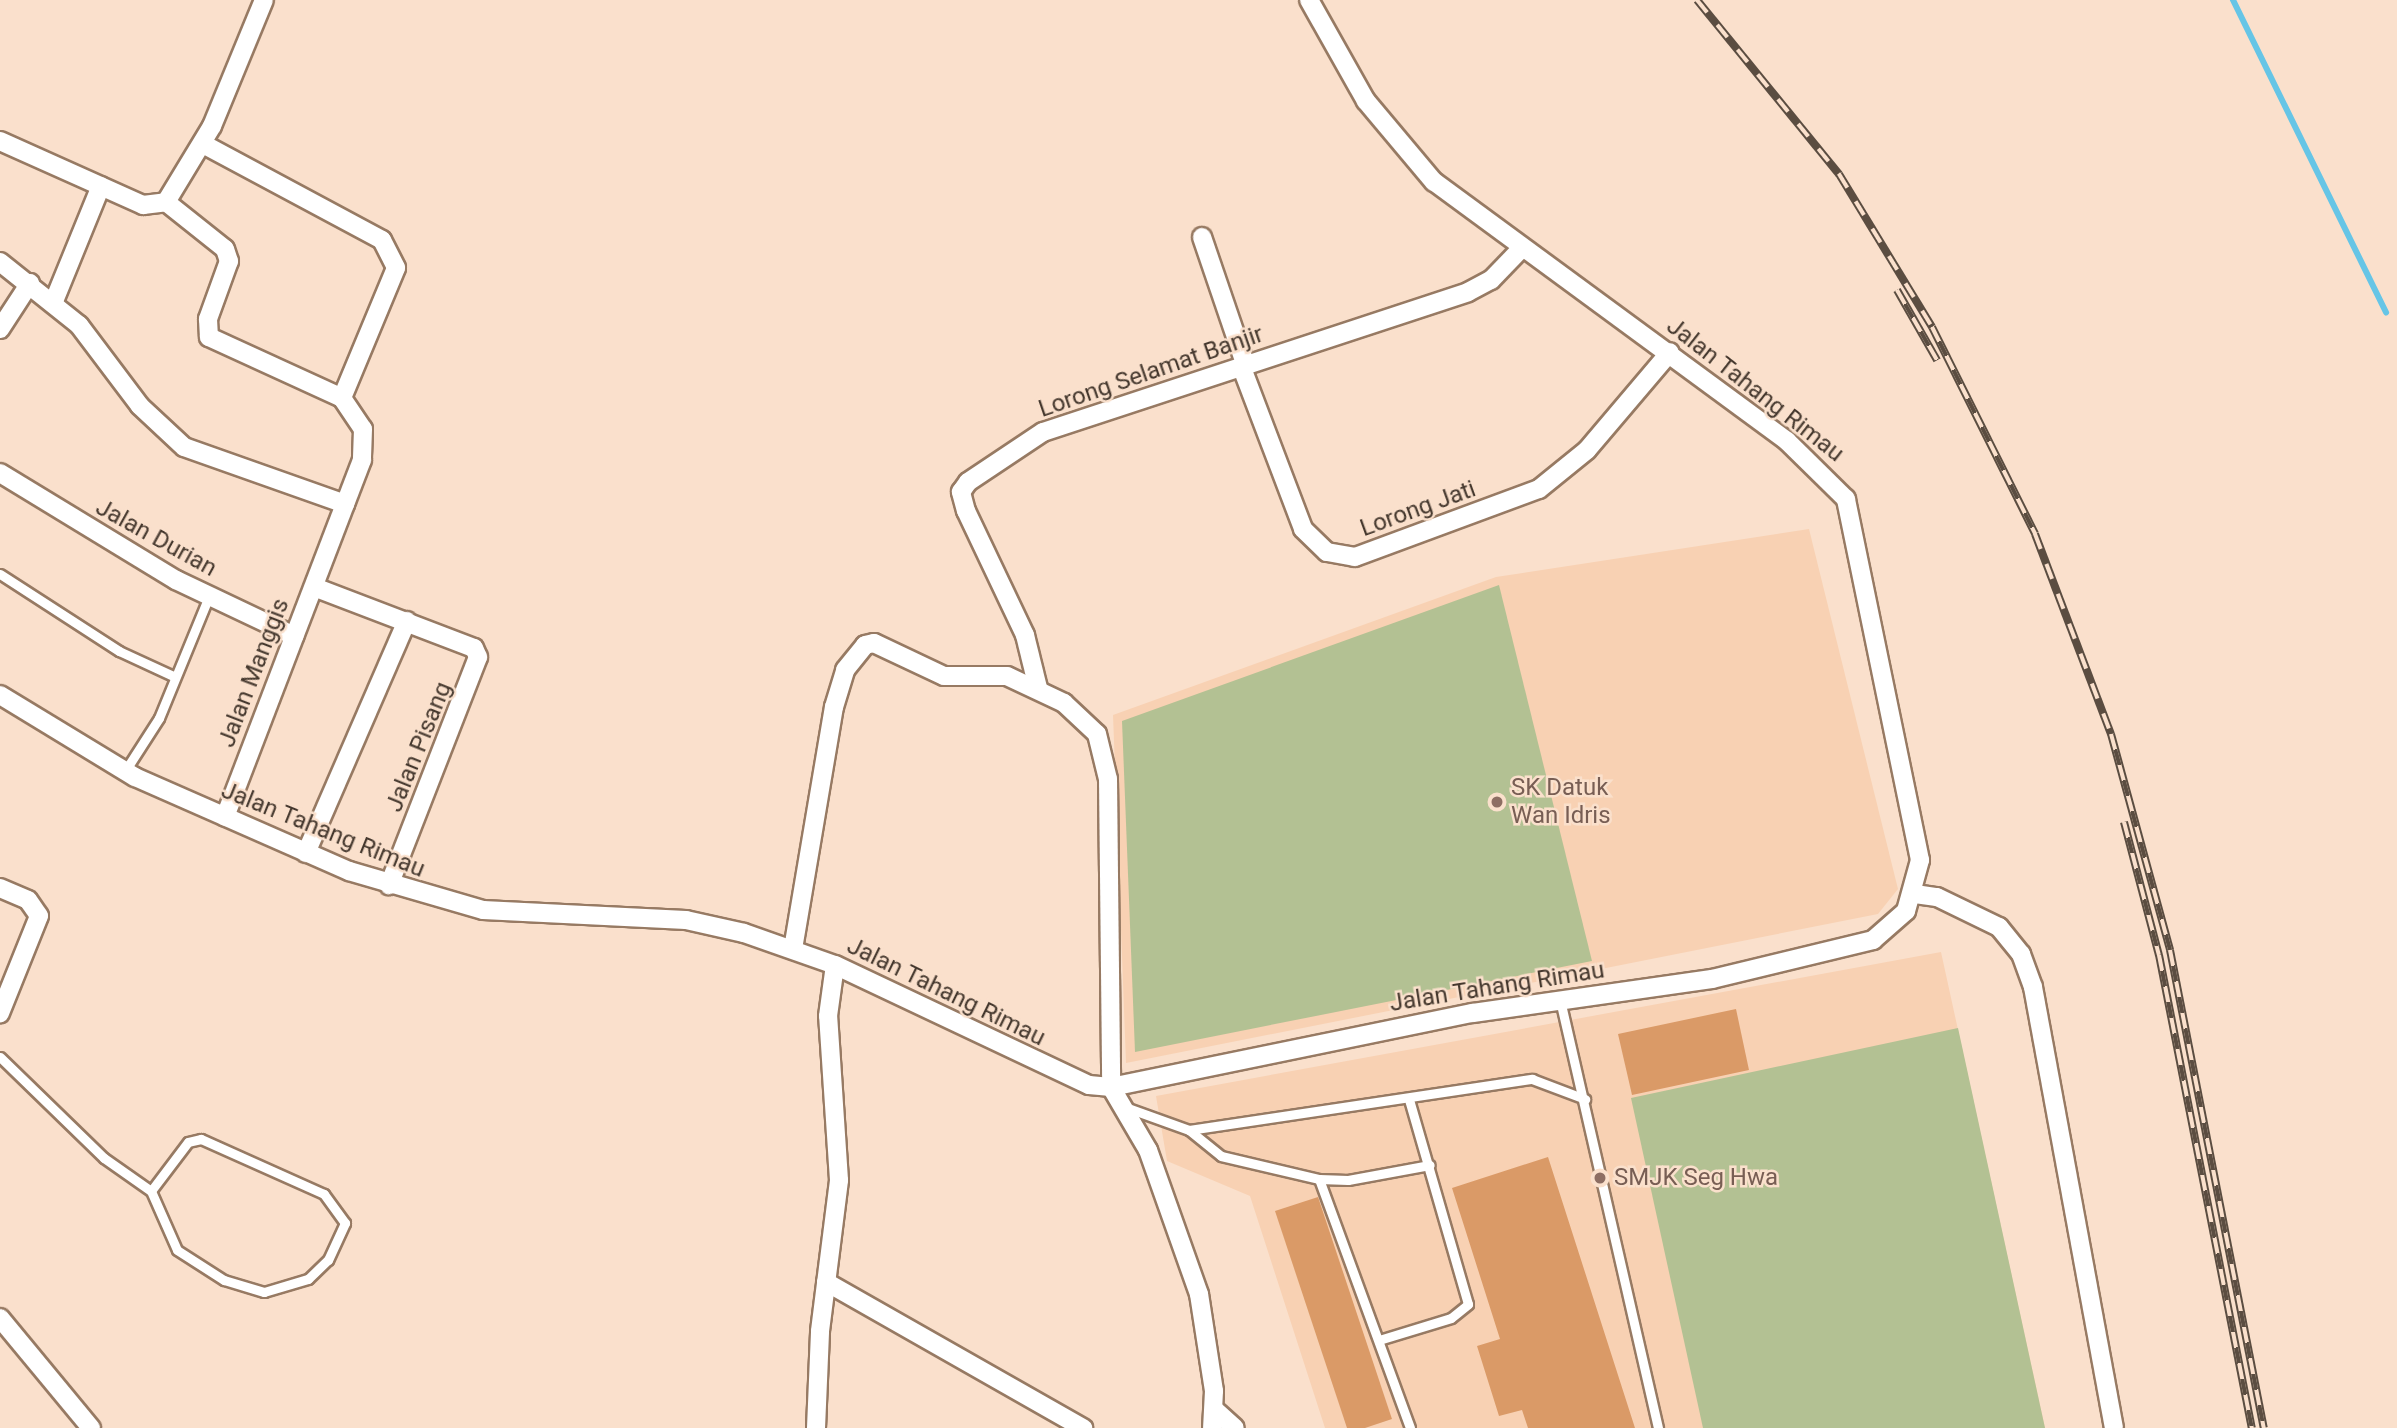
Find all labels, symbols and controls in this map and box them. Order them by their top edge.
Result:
street label: Jalan Tahang Rimau [1660,312,1850,468]
street label: Lorong Selamat Banjir [1035,320,1267,424]
street label: Lorong Jati [1356,475,1480,543]
street label: Jalan Durian [91,493,221,583]
street label: Jalan Manggis [212,595,296,751]
street label: Jalan Pisang [380,678,458,816]
place label: SK Datuk Wan Idris [1511,774,1611,830]
street label: Jalan Tahang Rimau [217,776,429,884]
marker: SK Datuk Wan Idris [1489,794,1505,810]
street label: Jalan Tahang Rimau [842,931,1050,1053]
street label: Jalan Tahang Rimau [1387,956,1607,1018]
place label: SMJK Seg Hwa [1614,1164,1778,1192]
marker: SMJK Seg Hwa [1592,1170,1608,1186]

